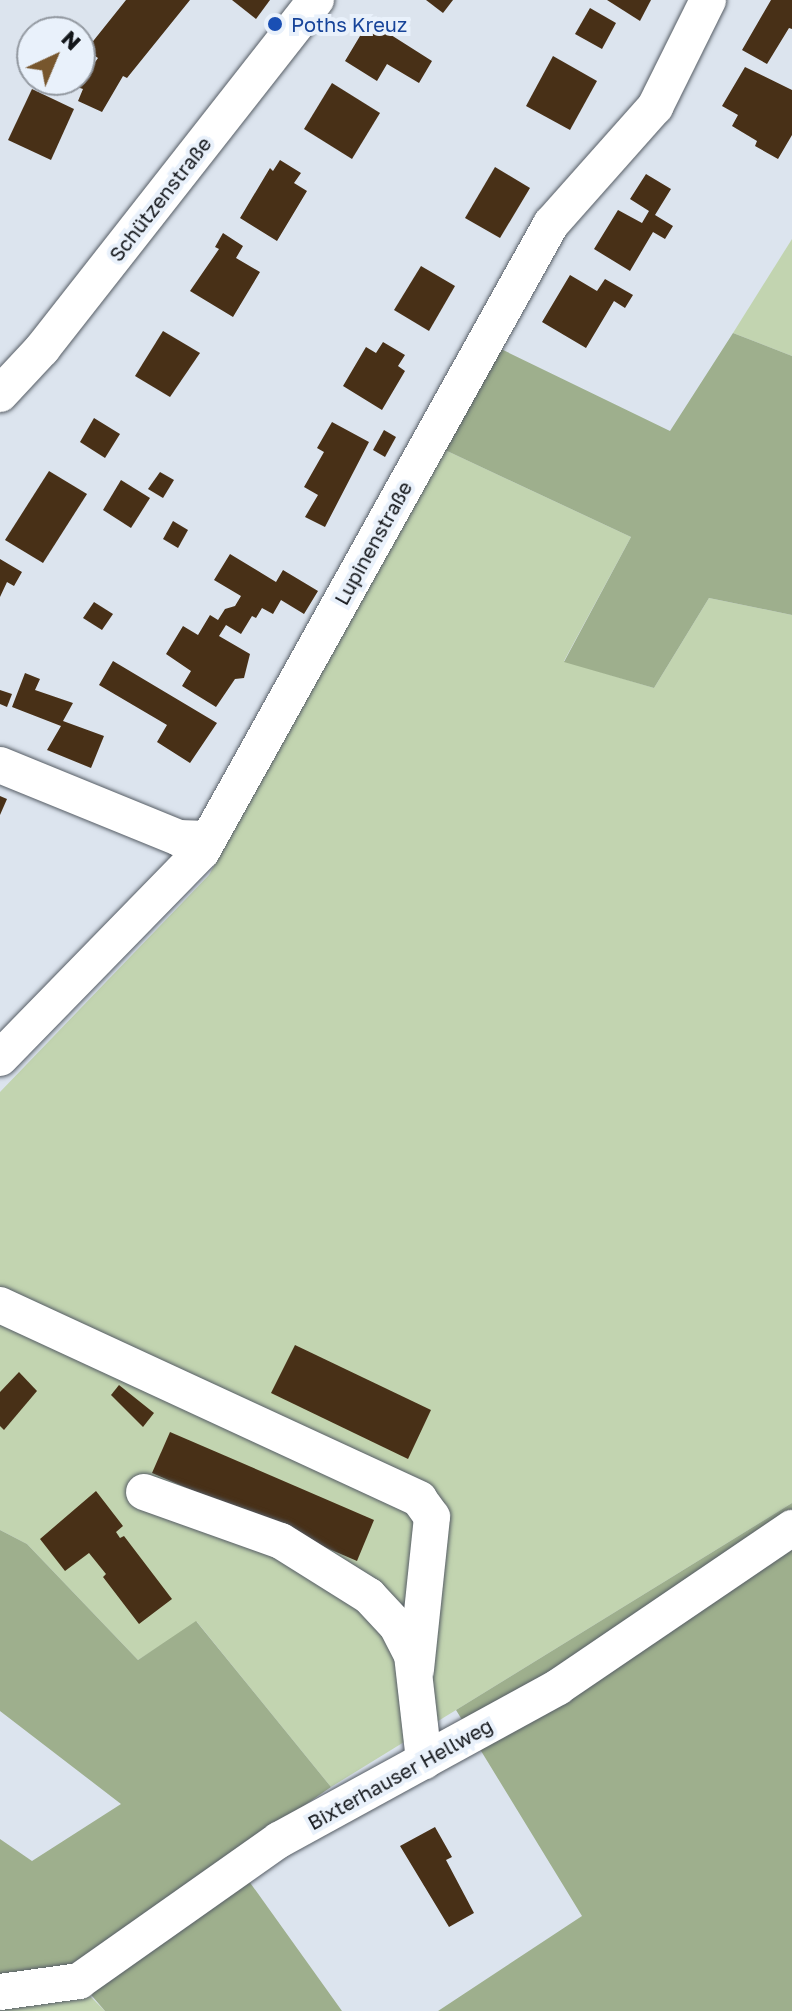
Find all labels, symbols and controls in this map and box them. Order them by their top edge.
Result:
place label: Poths Kreuz [291,12,407,36]
marker: Poths Kreuz [266,15,284,33]
north arrow [16,16,96,96]
text: N [56,24,87,55]
street label: Schützenstraße [104,132,216,266]
street label: Lupinenstraße [329,477,417,609]
street label: Bixterhauser Hellweg [303,1713,497,1835]

